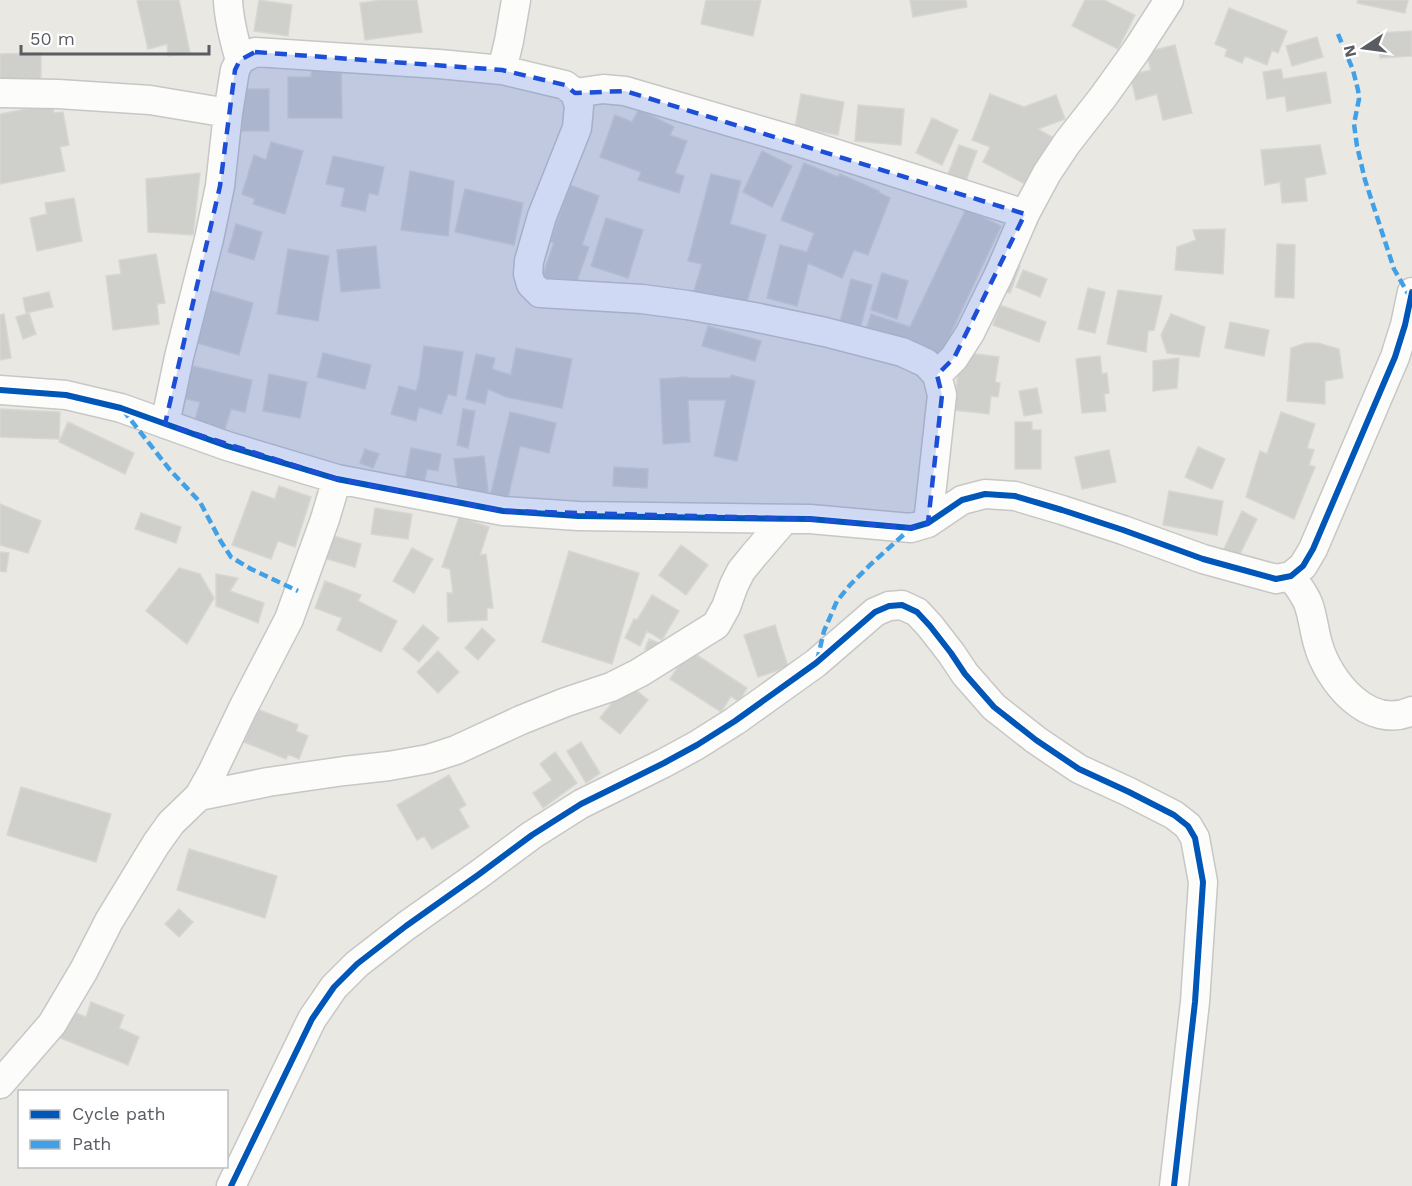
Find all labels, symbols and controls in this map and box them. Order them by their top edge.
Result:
scale bar [21,18,208,56]
north arrow [1334,18,1394,78]
text: 50 m [30,28,75,49]
text: N [1339,43,1360,59]
legend [18,1090,228,1168]
text: Cycle path [72,1103,166,1124]
text: Path [72,1133,112,1154]

